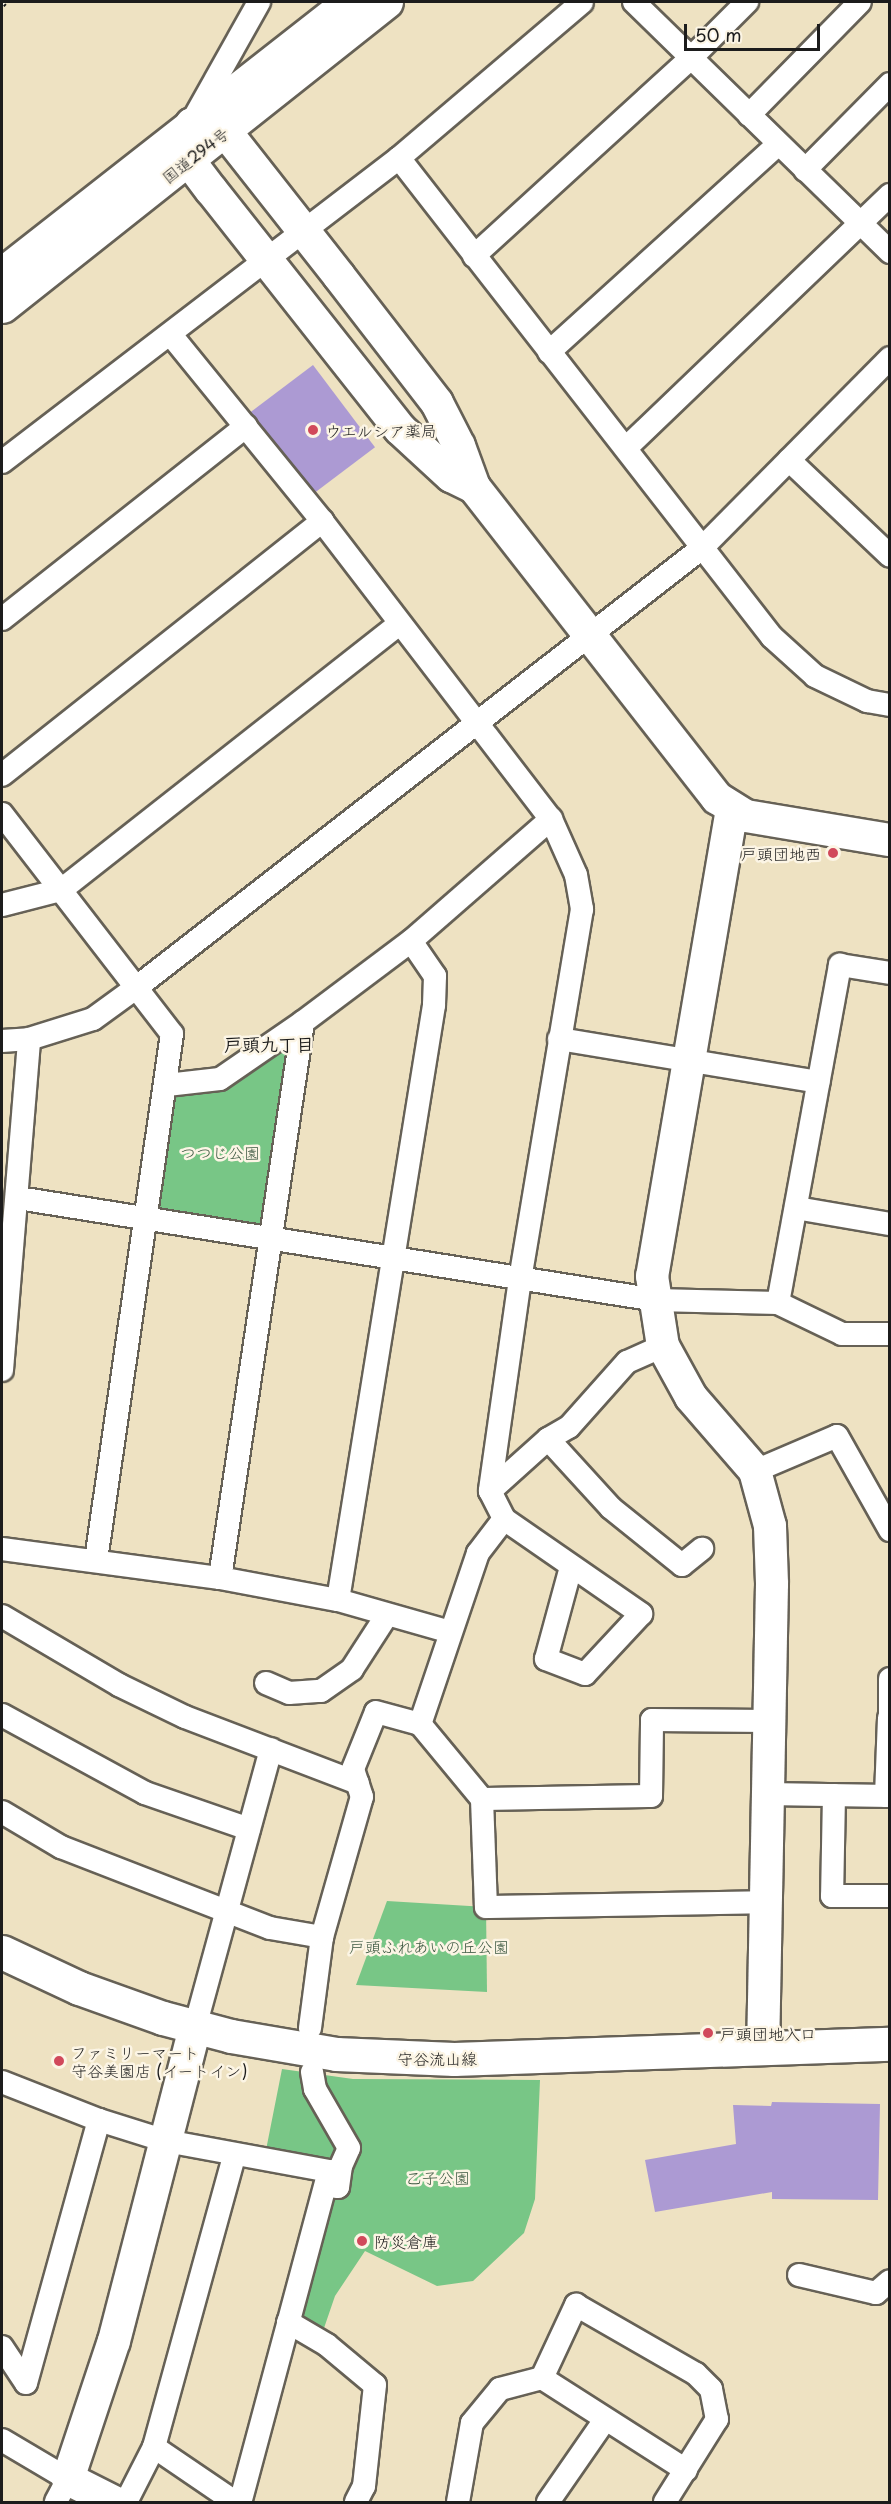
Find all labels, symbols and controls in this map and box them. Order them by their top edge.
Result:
scale bar [687,12,824,50]
text: 50 m [695,21,742,48]
street label: 国道294号 [158,123,232,187]
place label: ウエルシア薬局 [325,420,437,440]
marker: ウエルシア薬局 [306,423,320,437]
place label: 戸頭団地西 [741,843,821,863]
marker: 戸頭団地西 [826,846,840,860]
district label: 戸頭九丁目 [224,1033,314,1055]
park label: つつじ公園 [180,1142,260,1162]
park label: 戸頭ふれあいの丘公園 [349,1936,509,1956]
place label: 戸頭団地入口 [720,2023,816,2043]
marker: 戸頭団地入口 [701,2026,715,2040]
place label: ファミリーマート 守谷美園店 (イートイン) [71,2042,248,2080]
street label: 守谷流山線 [397,2048,477,2068]
marker: ファミリーマート 守谷美園店 (イートイン) [52,2054,66,2068]
park label: 乙子公園 [406,2167,470,2187]
place label: 防災倉庫 [374,2231,438,2251]
marker: 防災倉庫 [355,2234,369,2248]

